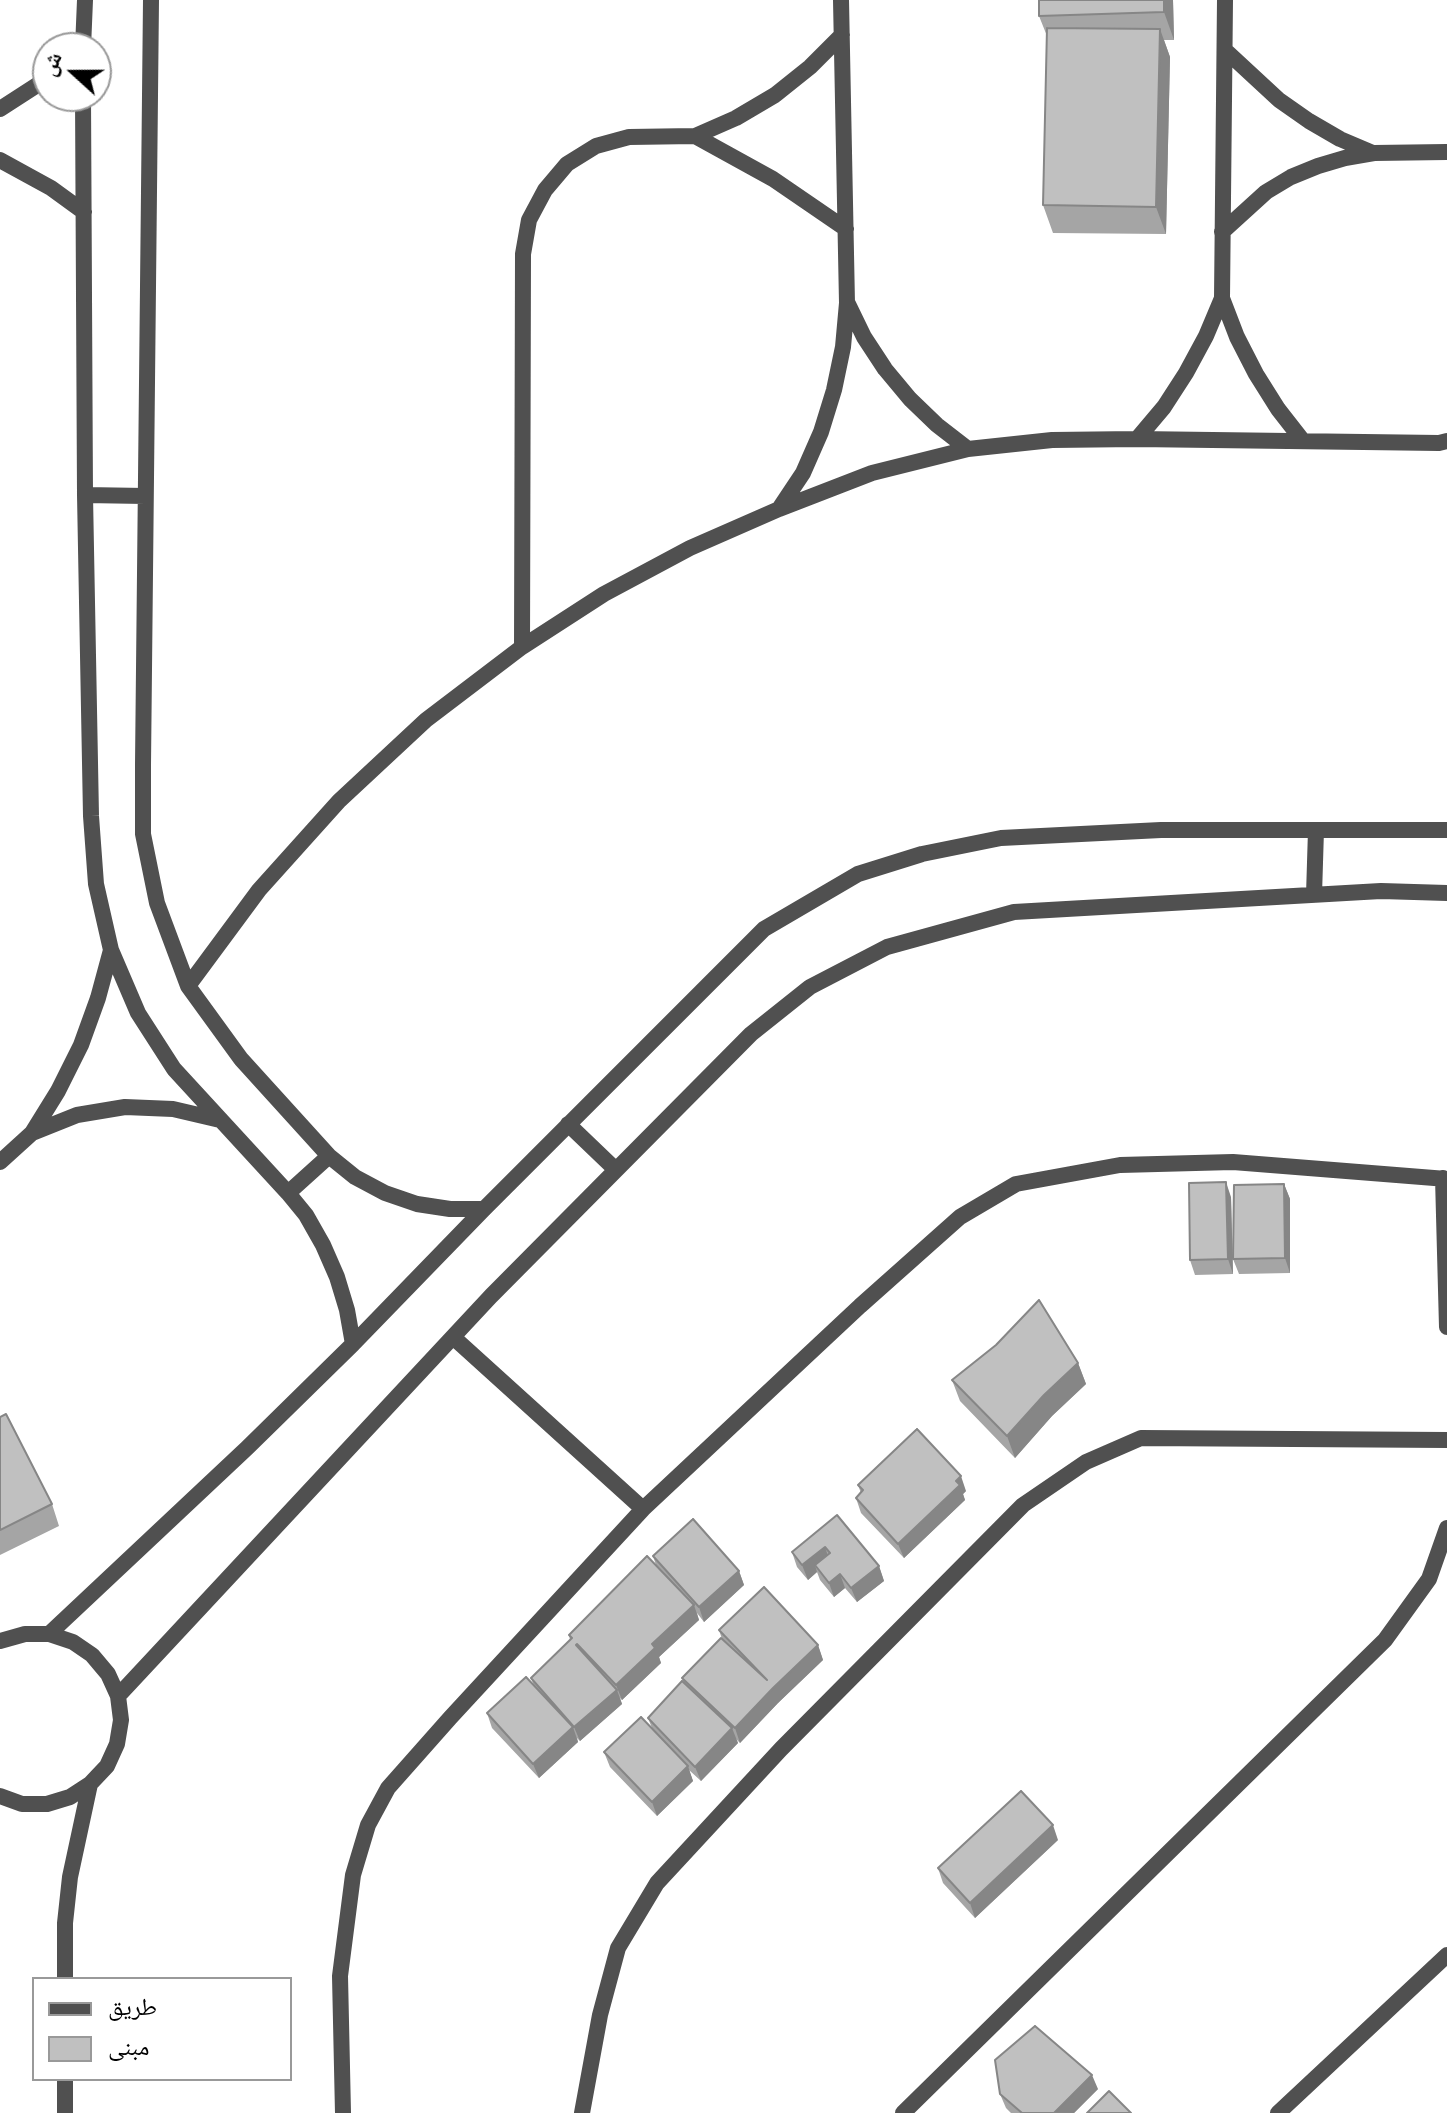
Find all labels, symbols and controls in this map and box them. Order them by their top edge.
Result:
north arrow [32,32,112,112]
text: ش [34,48,68,80]
legend [32,1977,292,2081]
text: طريق [108,1992,157,2021]
text: مبنى [108,2032,149,2061]

